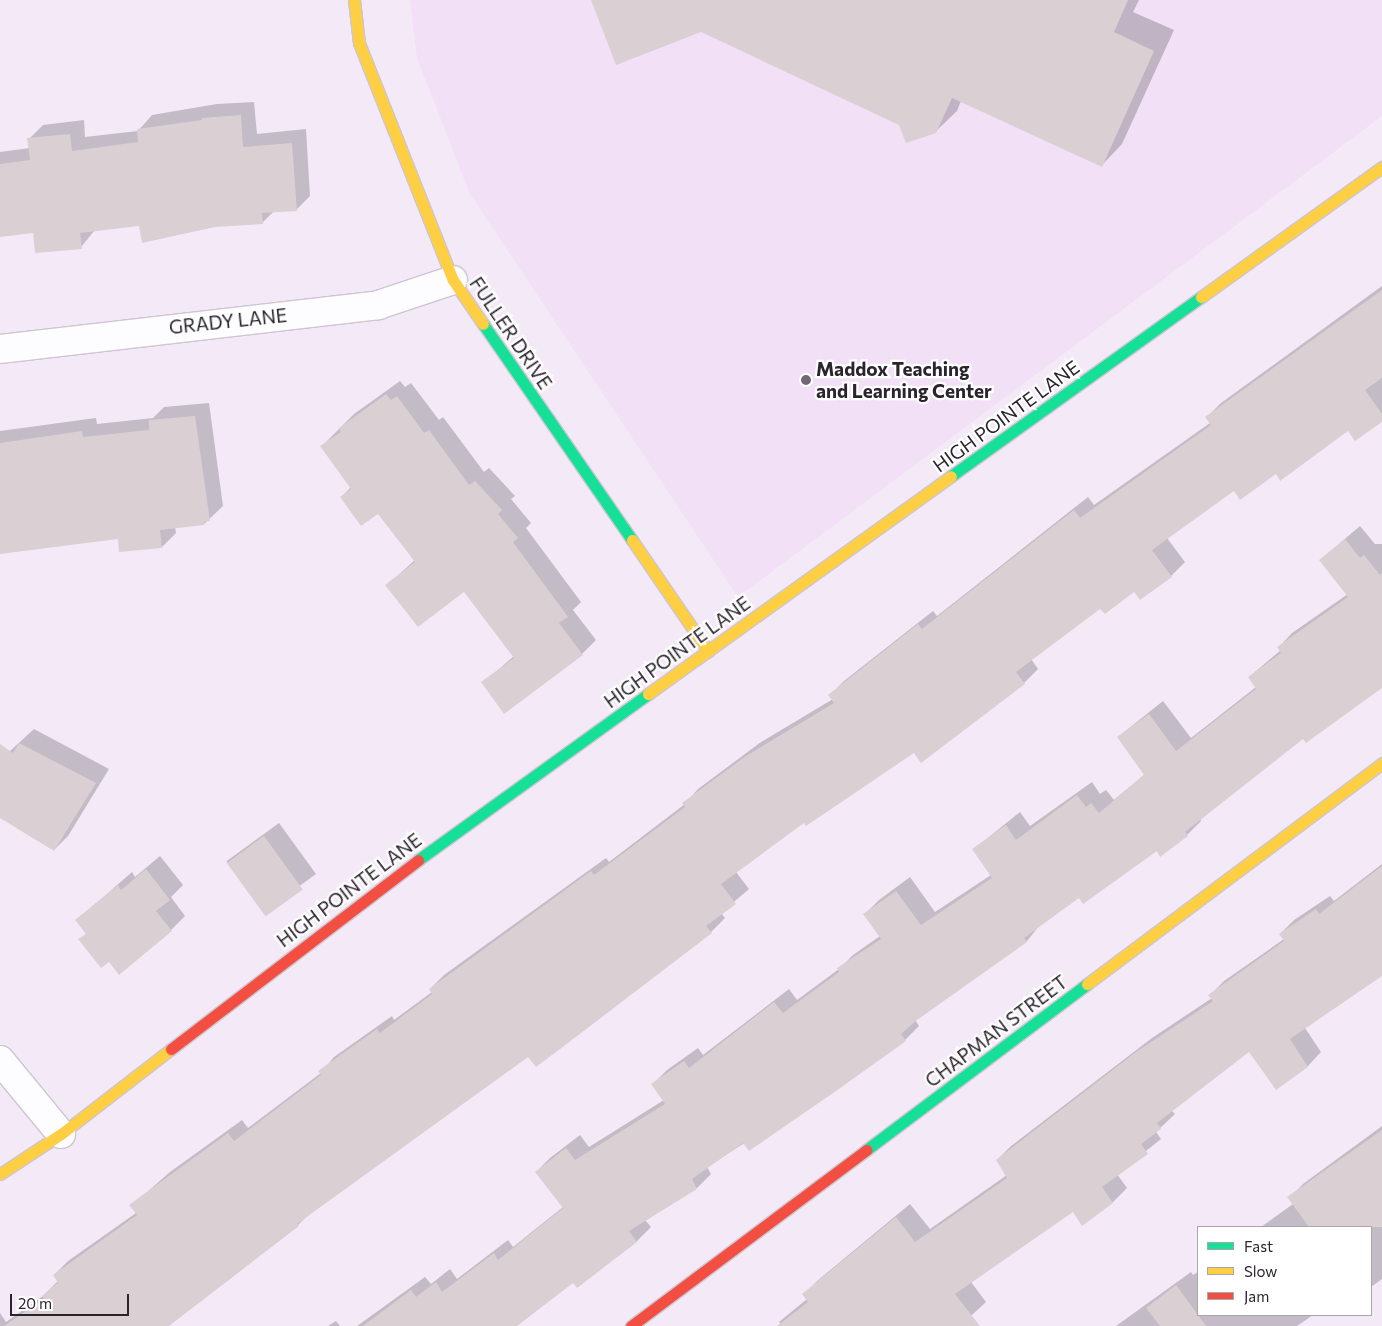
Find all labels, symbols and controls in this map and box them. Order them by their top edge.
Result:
street label: FULLER DRIVE [465,273,557,393]
street label: GRADY LANE [168,303,288,339]
street label: HIGH POINTE LANE [928,355,1084,477]
place label: Maddox Teaching and Learning Center [816,358,992,402]
marker: Maddox Teaching and Learning Center [800,374,812,386]
street label: HIGH POINTE LANE [599,591,755,713]
street label: HIGH POINTE LANE [272,828,426,952]
street label: CHAPMAN STREET [921,970,1071,1092]
legend [1197,1226,1372,1316]
text: Fast [1244,1237,1273,1255]
text: Slow [1244,1262,1277,1280]
scale bar [12,1284,131,1316]
text: Jam [1244,1287,1269,1305]
text: 20 m [18,1294,52,1312]

